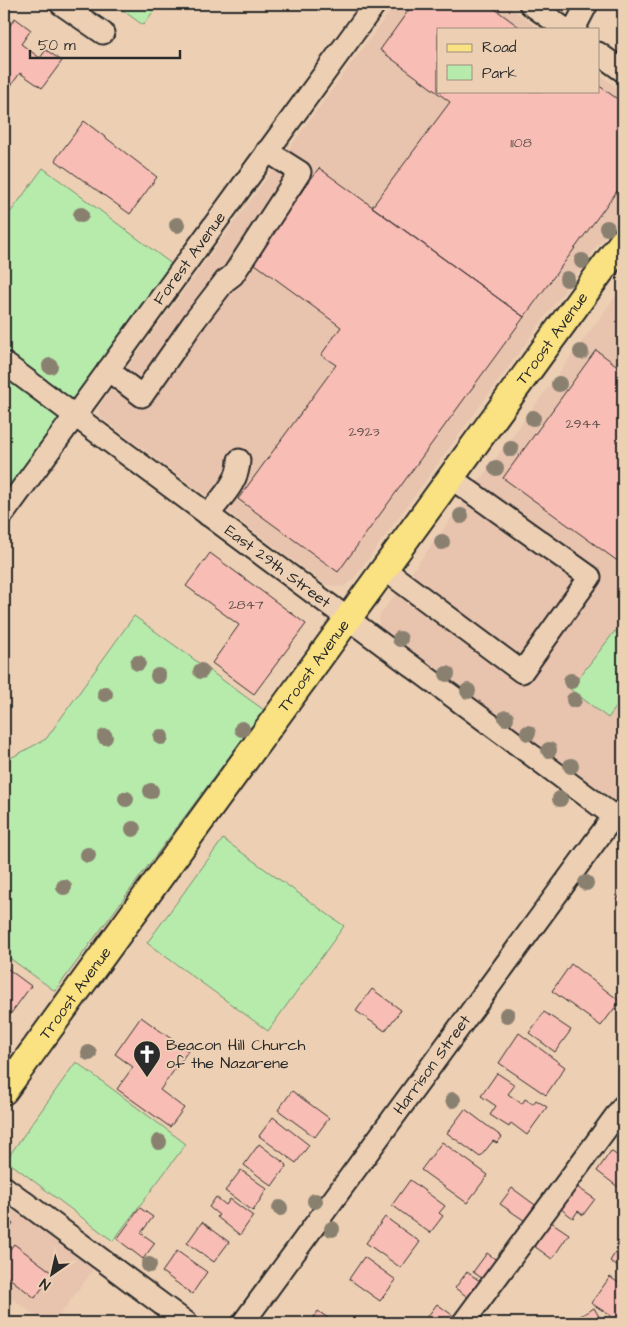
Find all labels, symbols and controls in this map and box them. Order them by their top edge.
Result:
scale bar [30,28,180,60]
legend [437,28,600,92]
text: 50 m [38,35,76,56]
text: Road [482,37,517,58]
text: Park [482,63,517,84]
house number: 1108 [510,133,532,153]
street label: Forest Avenue [148,207,231,310]
street label: Troost Avenue [511,287,593,389]
house number: 2944 [565,414,601,434]
house number: 2923 [348,422,380,442]
street label: East 29th Street [220,520,336,613]
house number: 2847 [228,595,264,615]
street label: Troost Avenue [272,615,355,717]
street label: Troost Avenue [34,942,117,1044]
street label: Harrison Street [388,1010,476,1119]
place label: Beacon Hill Church of the Nazarene [166,1034,306,1074]
church icon: Beacon Hill Church of the Nazarene [132,1039,162,1078]
north arrow [28,1250,78,1300]
text: N [36,1273,55,1295]

